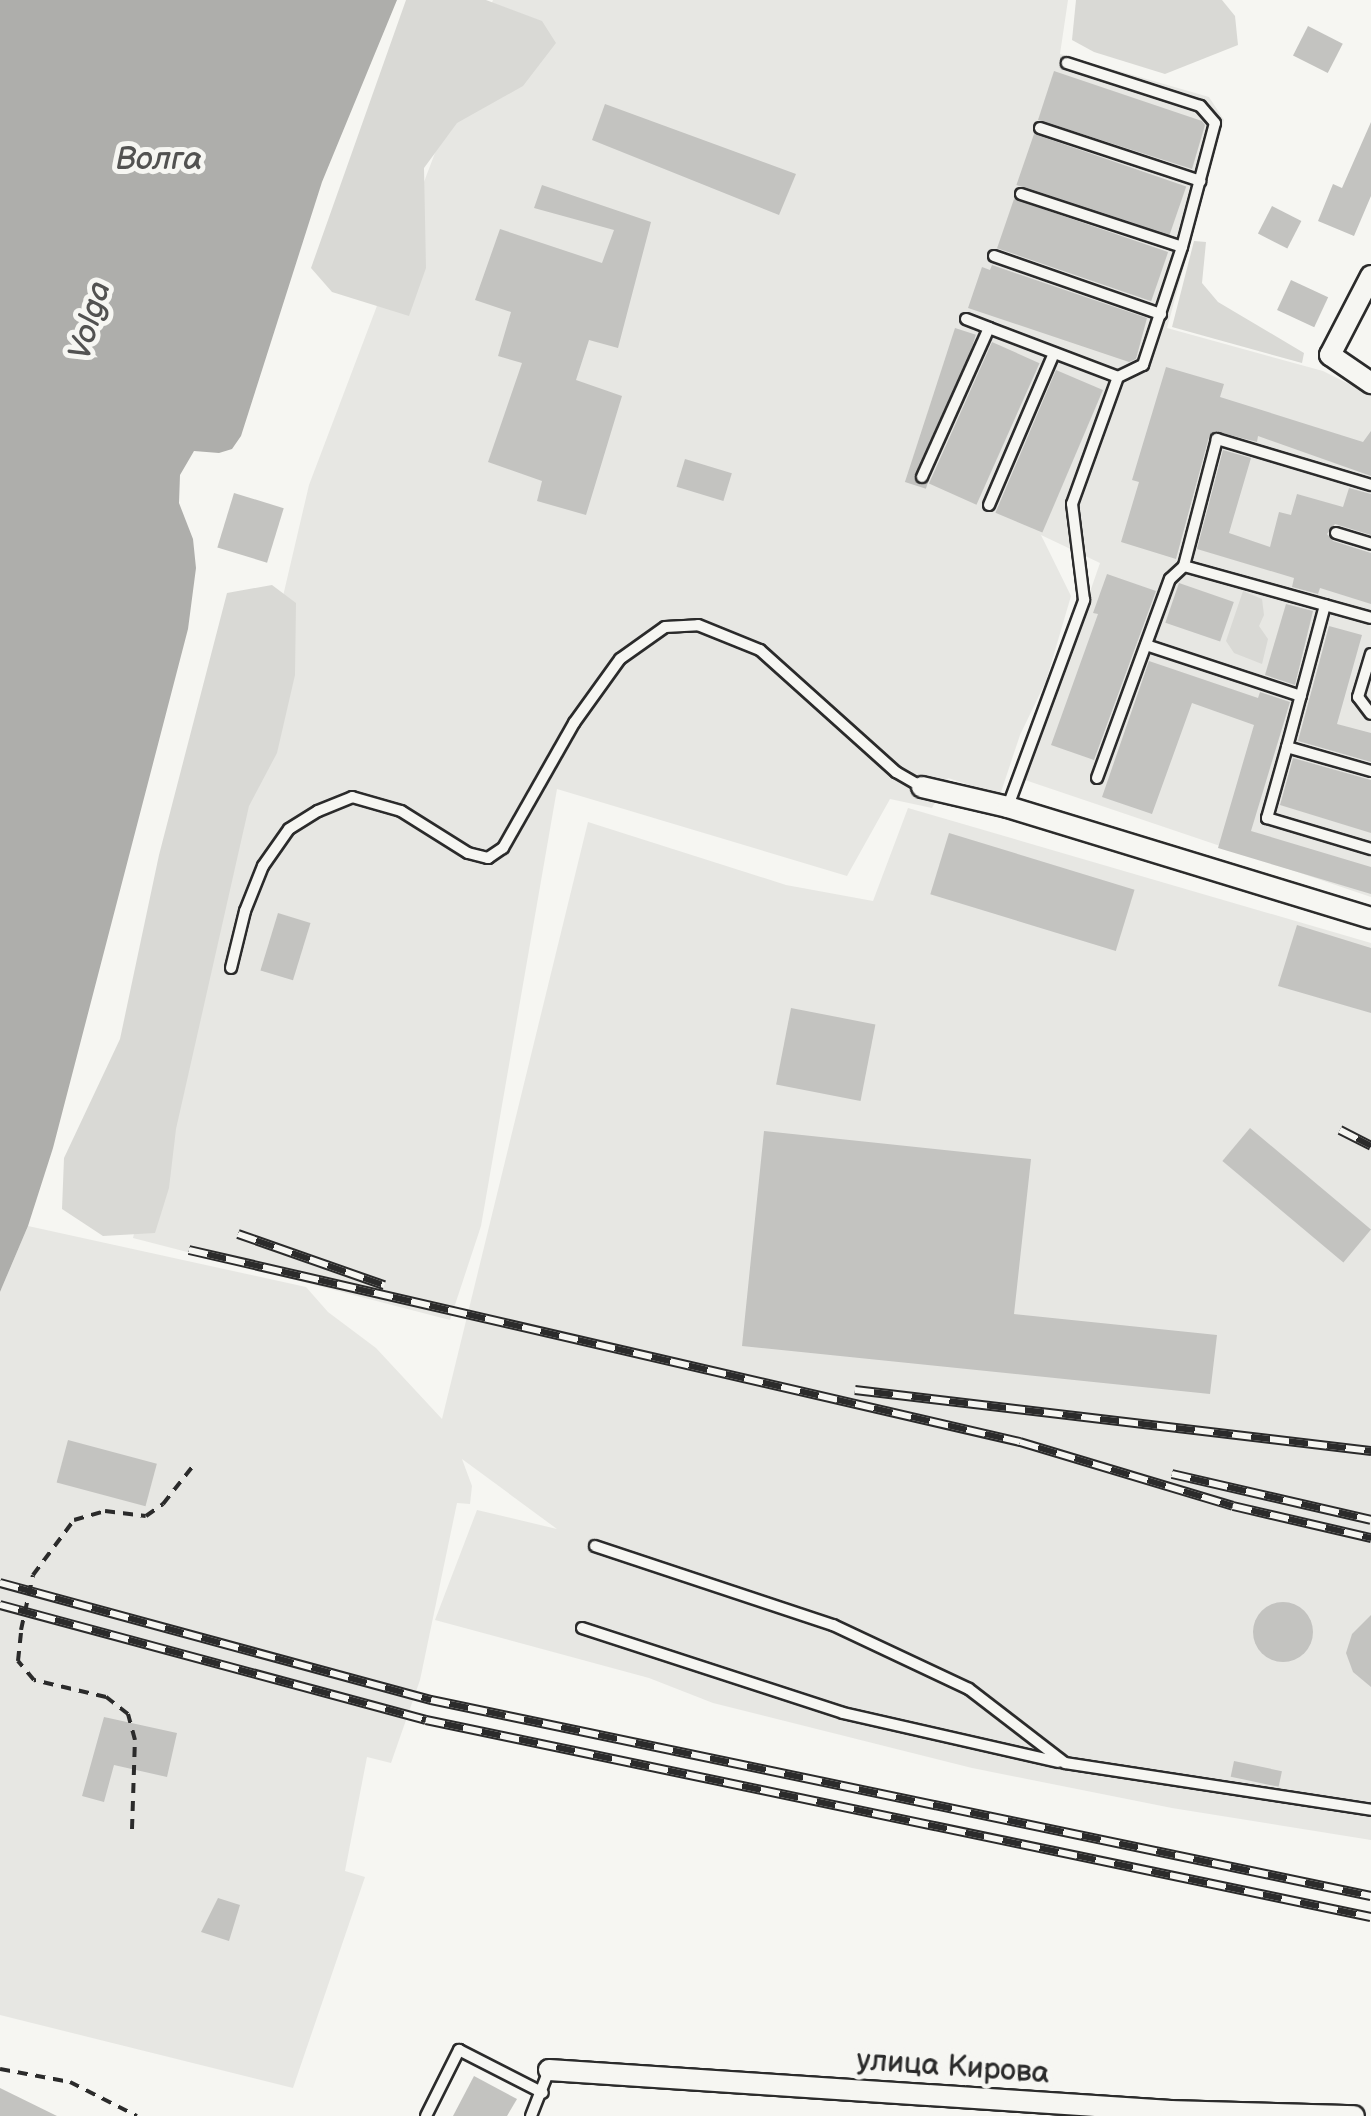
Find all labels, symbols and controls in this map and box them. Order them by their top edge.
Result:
water label: Волга [116,141,202,179]
water label: Volga [62,277,120,365]
street label: улица Кирова [855,2042,1051,2092]

